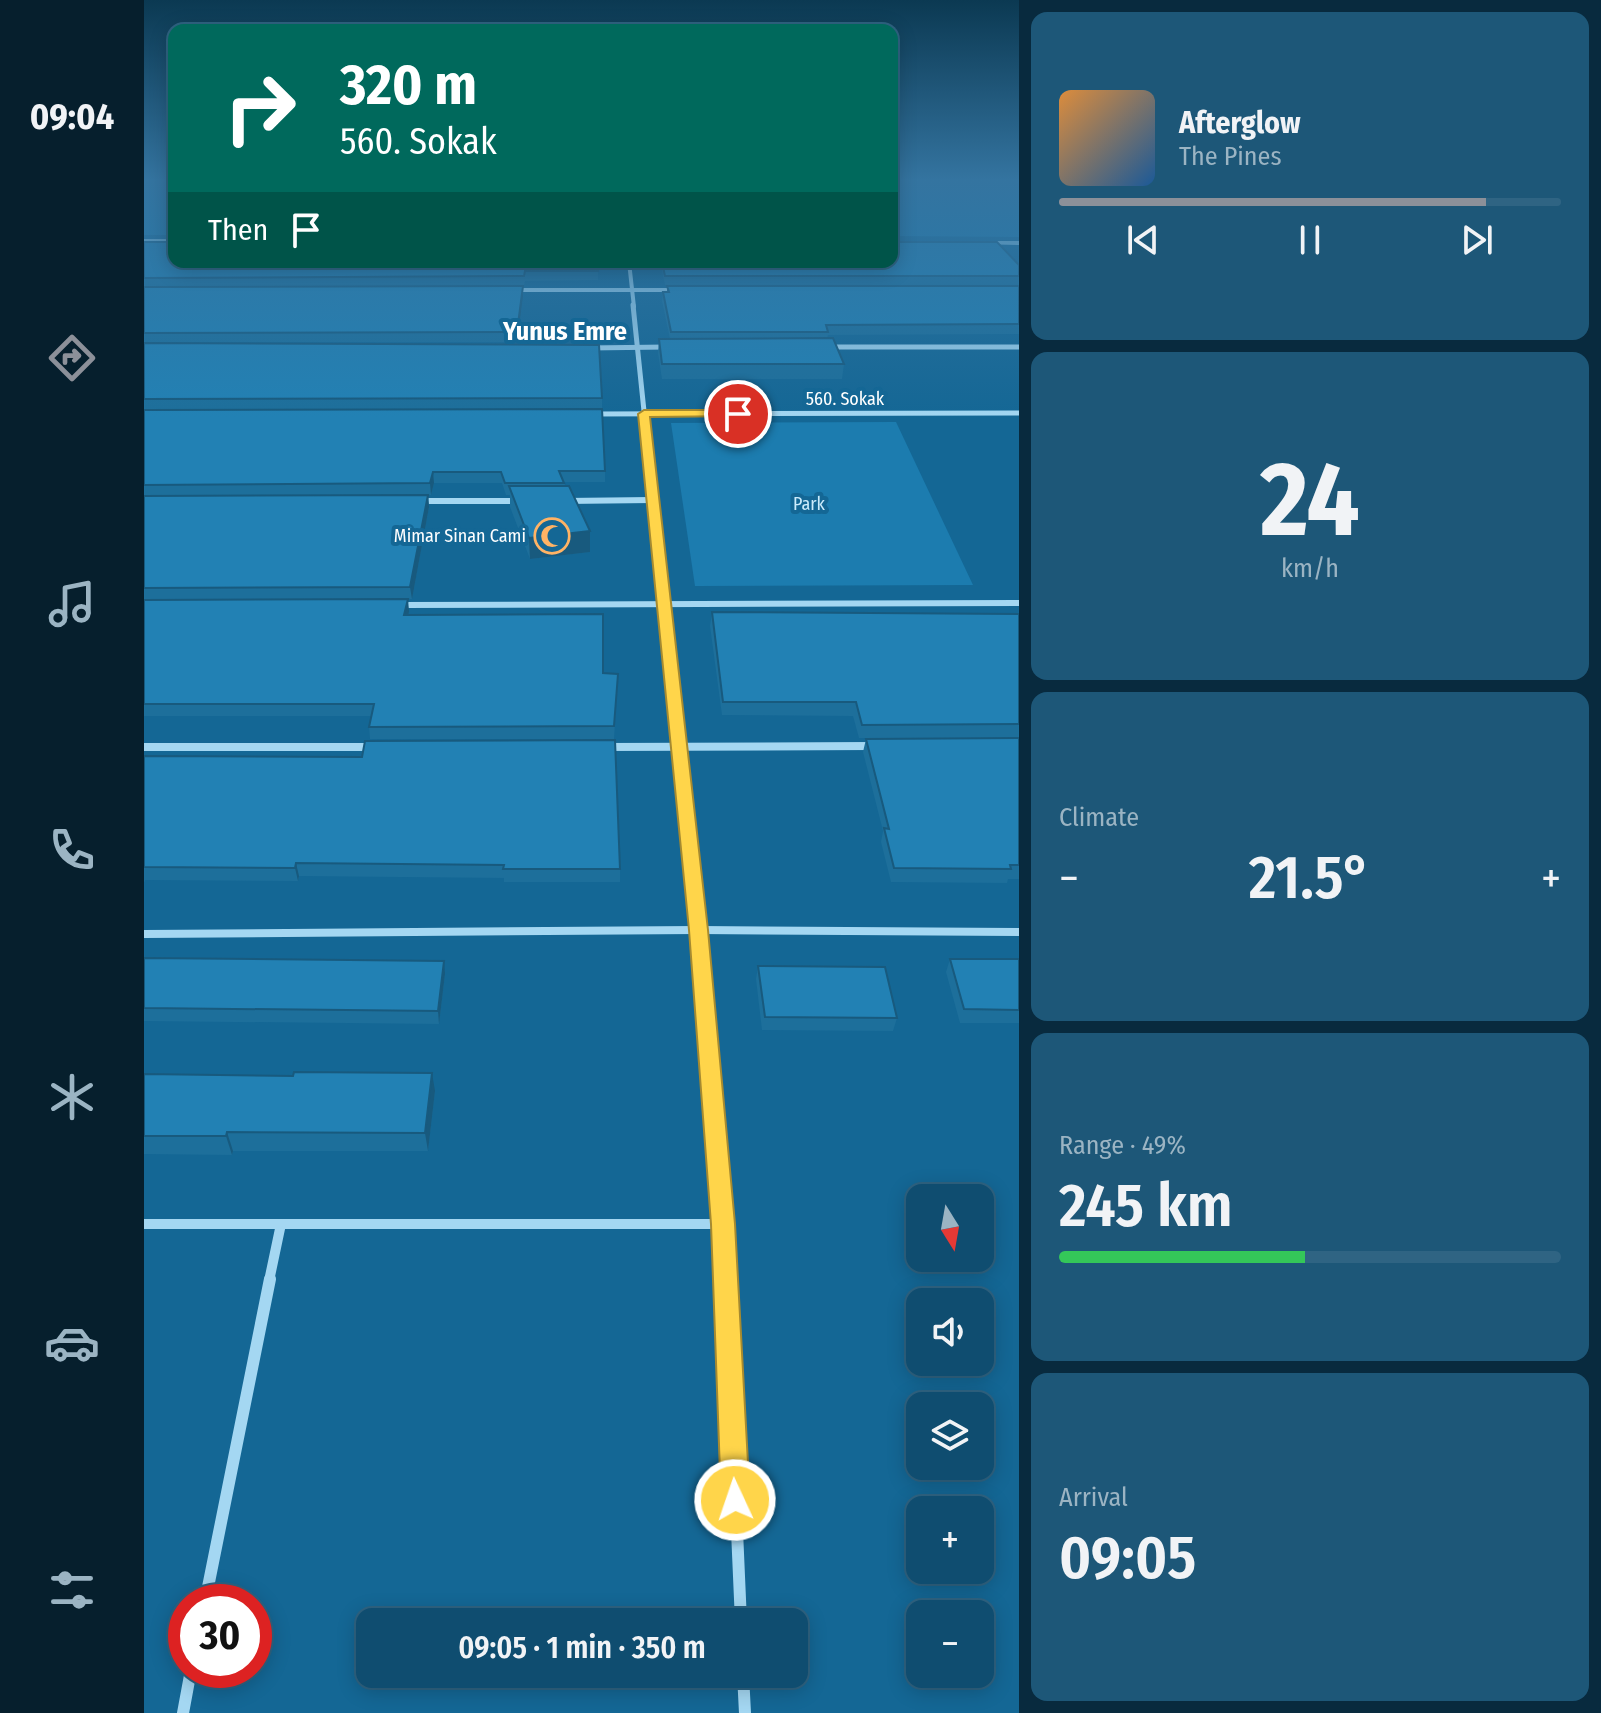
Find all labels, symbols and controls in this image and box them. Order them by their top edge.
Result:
text: 320 m [340,52,477,119]
icon: right [208,56,312,160]
text: 09:04 [30,95,114,139]
text: Afterglow [1179,105,1301,141]
text: 560. Sokak [340,120,497,164]
text: The Pines [1179,141,1282,172]
icon: arrive [284,208,328,252]
text: Then [208,212,268,248]
icon: previous [1121,218,1165,262]
icon: pause [1288,218,1332,262]
icon: next [1455,218,1499,262]
district label: Yunus Emre [502,316,627,347]
icon: directions [44,330,100,386]
pin [704,380,772,448]
street label: 560. Sokak [806,388,885,410]
icon: arrive [716,392,760,436]
text: 24 [1260,438,1360,563]
park label: Park [793,493,826,515]
mosque icon: Mimar Sinan Cami [533,517,571,555]
place label: Mimar Sinan Cami [394,525,526,547]
text: km/h [1281,553,1339,584]
icon: music [44,576,100,632]
text: Climate [1059,802,1139,833]
icon: phone [44,822,100,878]
text: 21.5° [1249,842,1371,914]
text: − [1059,852,1079,905]
text: + [1541,852,1561,905]
icon: climate [44,1069,100,1125]
text: Range · 49% [1059,1130,1186,1161]
text: 245 km [1059,1170,1233,1242]
north arrow [906,1184,994,1272]
map controls [906,1184,994,1688]
button: sound [906,1288,994,1376]
icon: car [44,1315,100,1371]
button: layers [906,1392,994,1480]
position arrow [693,1458,777,1542]
text: Arrival [1059,1482,1128,1513]
button: + [906,1496,994,1584]
text: 09:05 [1059,1522,1196,1594]
icon: filters [44,1562,100,1618]
speed limit sign: 30 [168,1584,272,1688]
button: − [906,1600,994,1688]
text: 09:05 · 1 min · 350 m [458,1630,706,1666]

